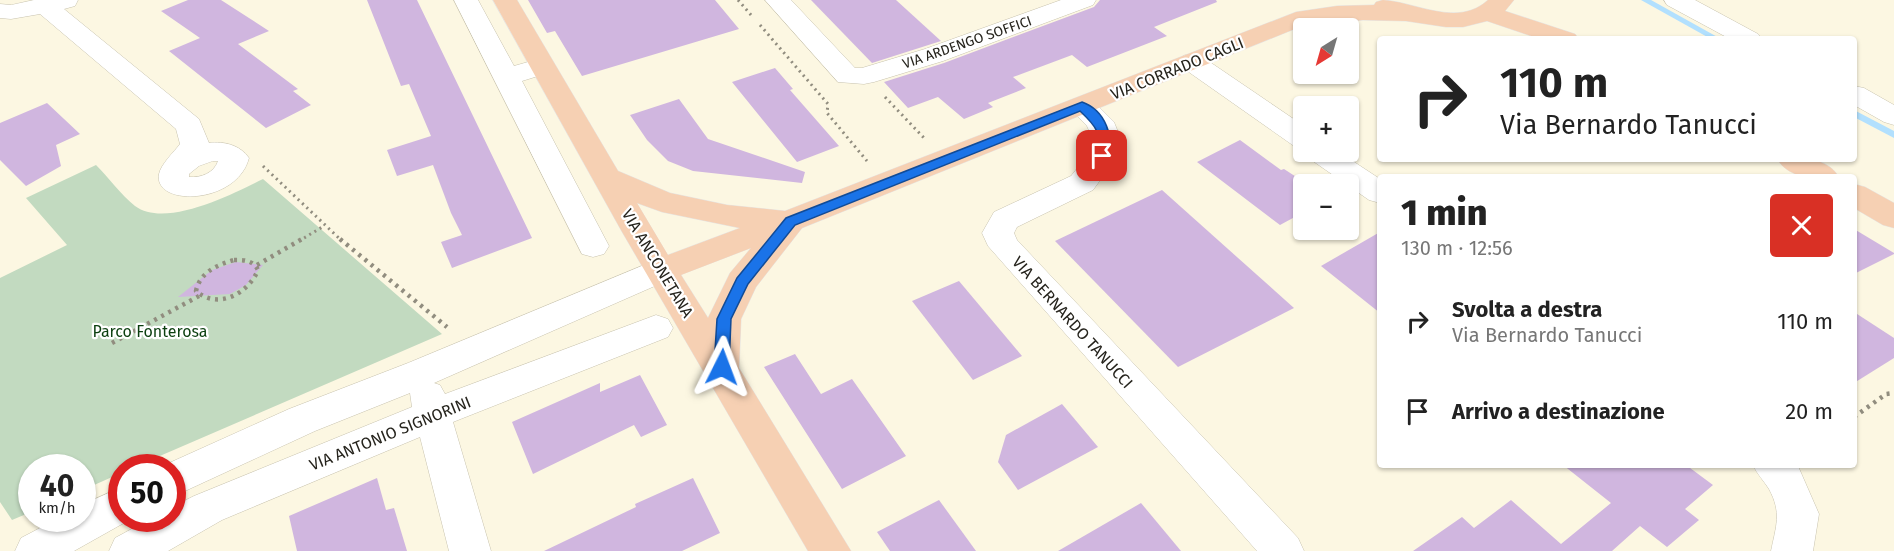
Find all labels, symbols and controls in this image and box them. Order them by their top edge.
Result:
street label: VIA ARDENGO SOFFICI [900,12,1034,73]
north arrow [1293,18,1359,84]
map controls [1293,18,1359,240]
street label: VIA CORRADO CAGLI [1108,33,1246,104]
text: 110 m [1500,58,1608,108]
icon: right [1401,60,1479,138]
button: + [1293,96,1359,162]
text: Via Bernardo Tanucci [1500,109,1757,141]
pin [1076,130,1127,181]
icon: arrive [1085,139,1118,172]
button: − [1293,174,1359,240]
text: 1 min [1401,191,1487,235]
button: close [1770,194,1833,257]
street label: VIA ANCONETANA [618,206,698,322]
text: 130 m · 12:56 [1401,236,1513,260]
street label: VIA BERNARDO TANUCCI [1008,252,1137,392]
text: Svolta a destra [1452,296,1602,323]
icon: right [1401,305,1434,338]
text: 110 m [1777,308,1833,335]
park label: Parco Fonterosa [92,322,208,341]
text: Via Bernardo Tanucci [1452,323,1642,347]
position arrow [690,335,754,399]
street label: VIA ANTONIO SIGNORINI [307,392,474,475]
icon: arrive [1401,395,1434,428]
text: Arrivo a destinazione [1452,398,1665,425]
text: 20 m [1785,398,1833,425]
speed limit sign: 50 [108,454,186,532]
text: 40 [40,468,74,504]
text: km/h [38,499,76,517]

